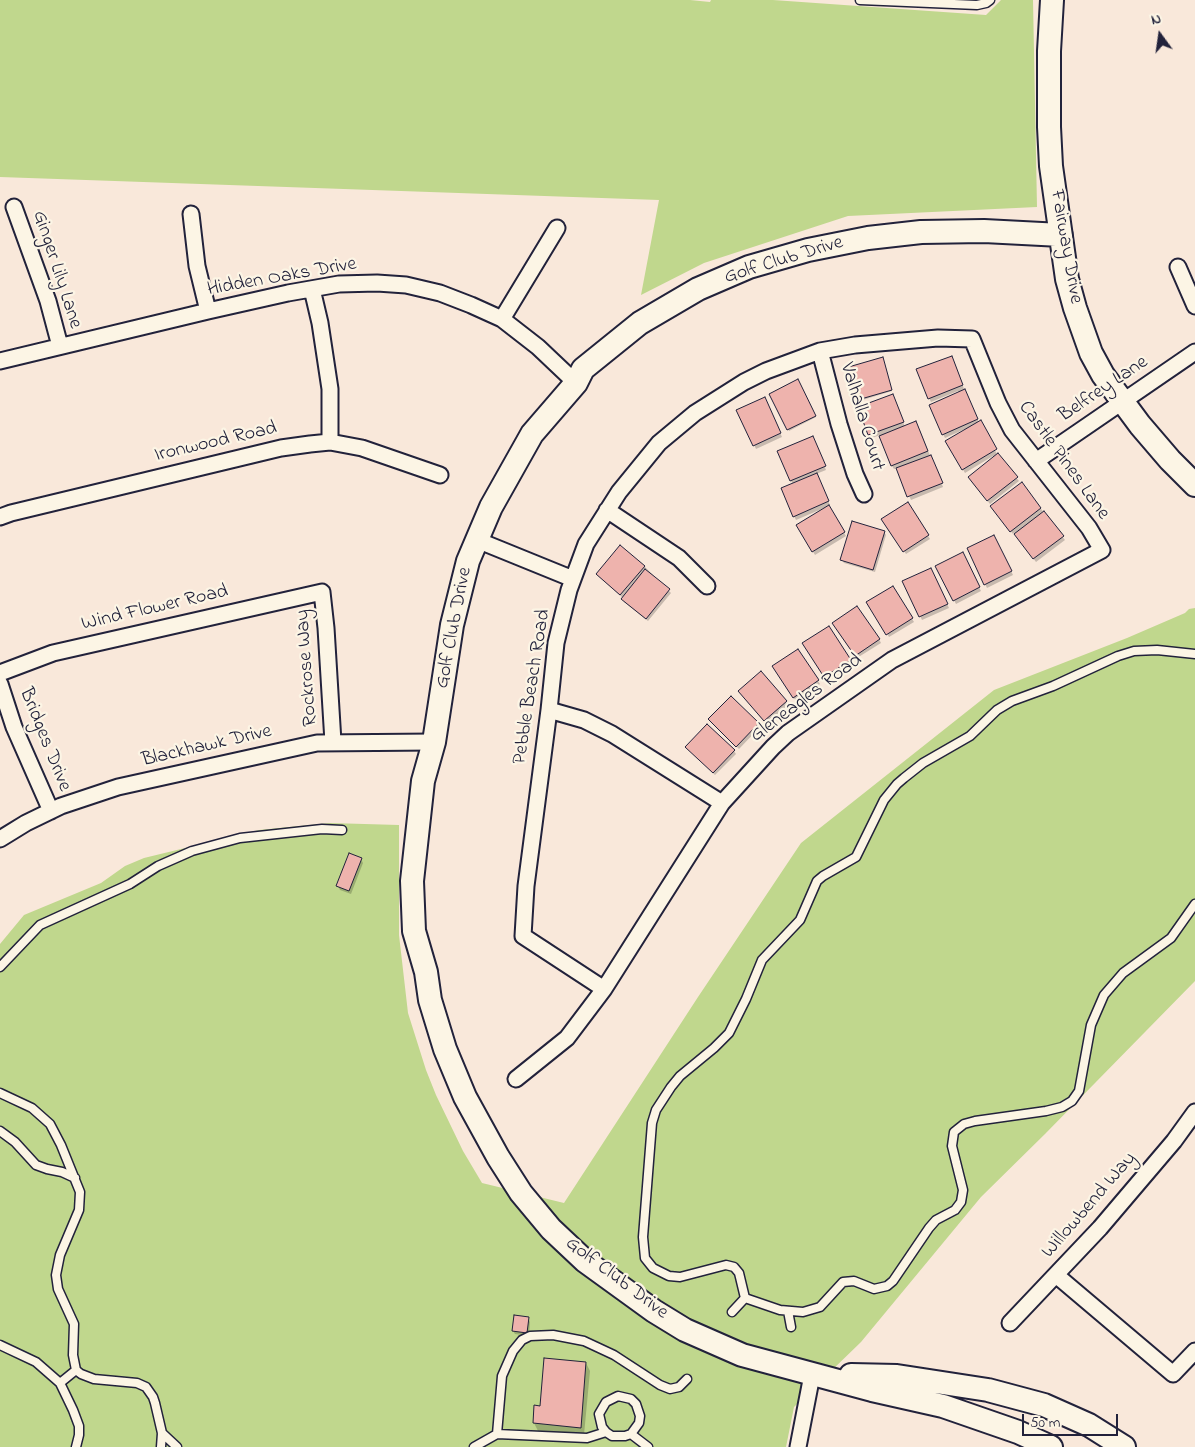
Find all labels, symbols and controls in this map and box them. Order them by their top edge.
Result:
text: N [1149,9,1163,31]
north arrow [1135,10,1185,60]
street label: Fairway Drive [1043,188,1087,306]
street label: Ginger Lily Lane [26,208,86,332]
street label: Golf Club Drive [722,232,846,290]
street label: Hidden Oaks Drive [205,253,359,303]
street label: Belfrey Lane [1055,351,1153,429]
street label: Valhalla Court [833,360,889,474]
street label: Castle Pines Lane [1012,397,1114,525]
street label: Ironwood Road [153,417,279,469]
street label: Golf Club Drive [431,565,479,691]
street label: Wind Flower Road [79,580,231,638]
street label: Pebble Beach Road [509,608,557,766]
street label: Rockrose Way [292,609,324,727]
street label: Gleneagles Road [746,649,868,749]
street label: Bridges Drive [12,685,76,795]
street label: Blackhawk Drive [140,720,274,774]
street label: Willowbend Way [1037,1148,1143,1264]
street label: Golf Club Drive [560,1232,672,1326]
scale bar [1025,1404,1121,1436]
text: 50 m [1030,1412,1060,1434]

